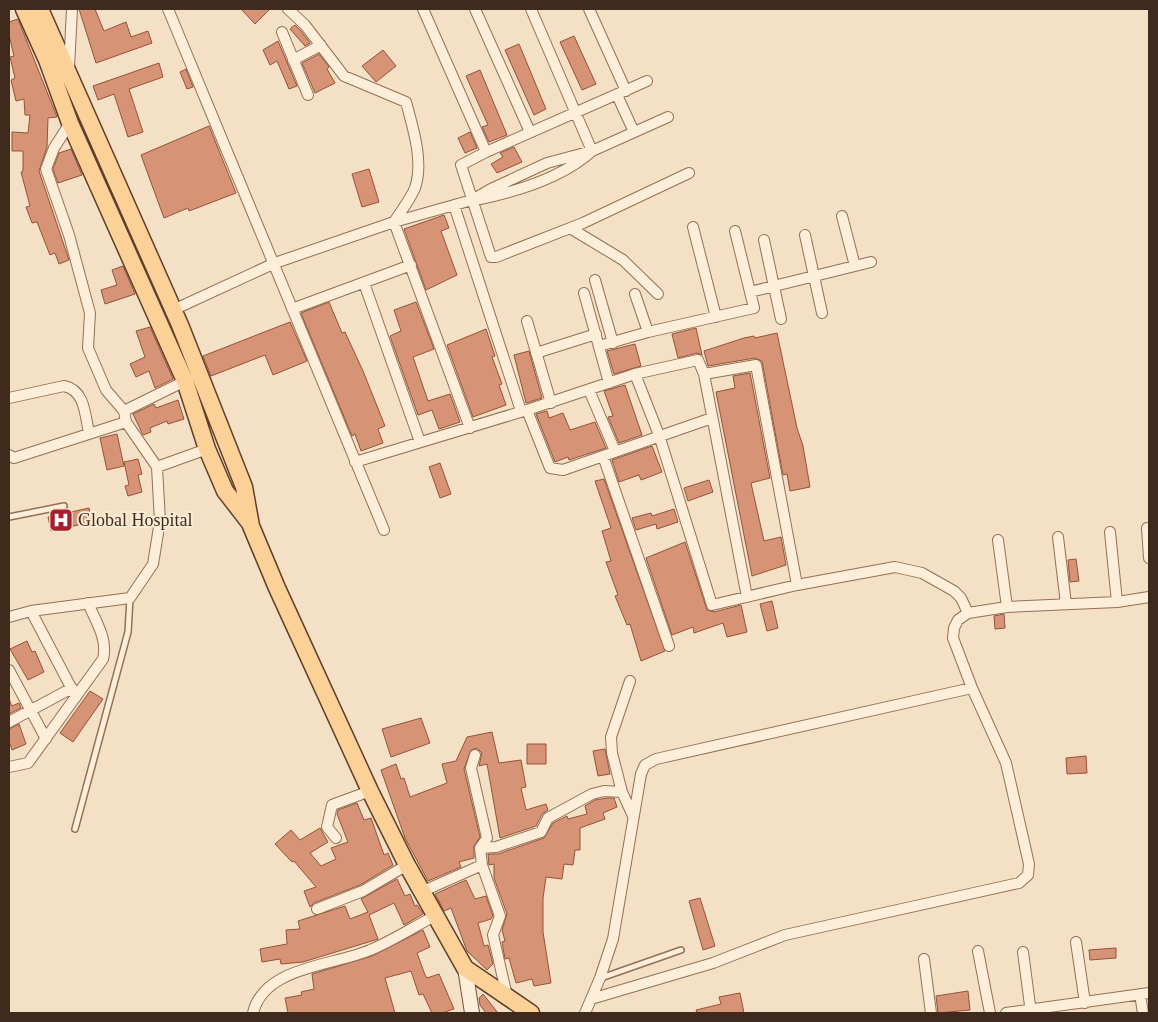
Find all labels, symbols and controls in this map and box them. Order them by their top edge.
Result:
hospital icon: Global Hospital [48,507,74,533]
place label: Global Hospital [78,510,193,530]

